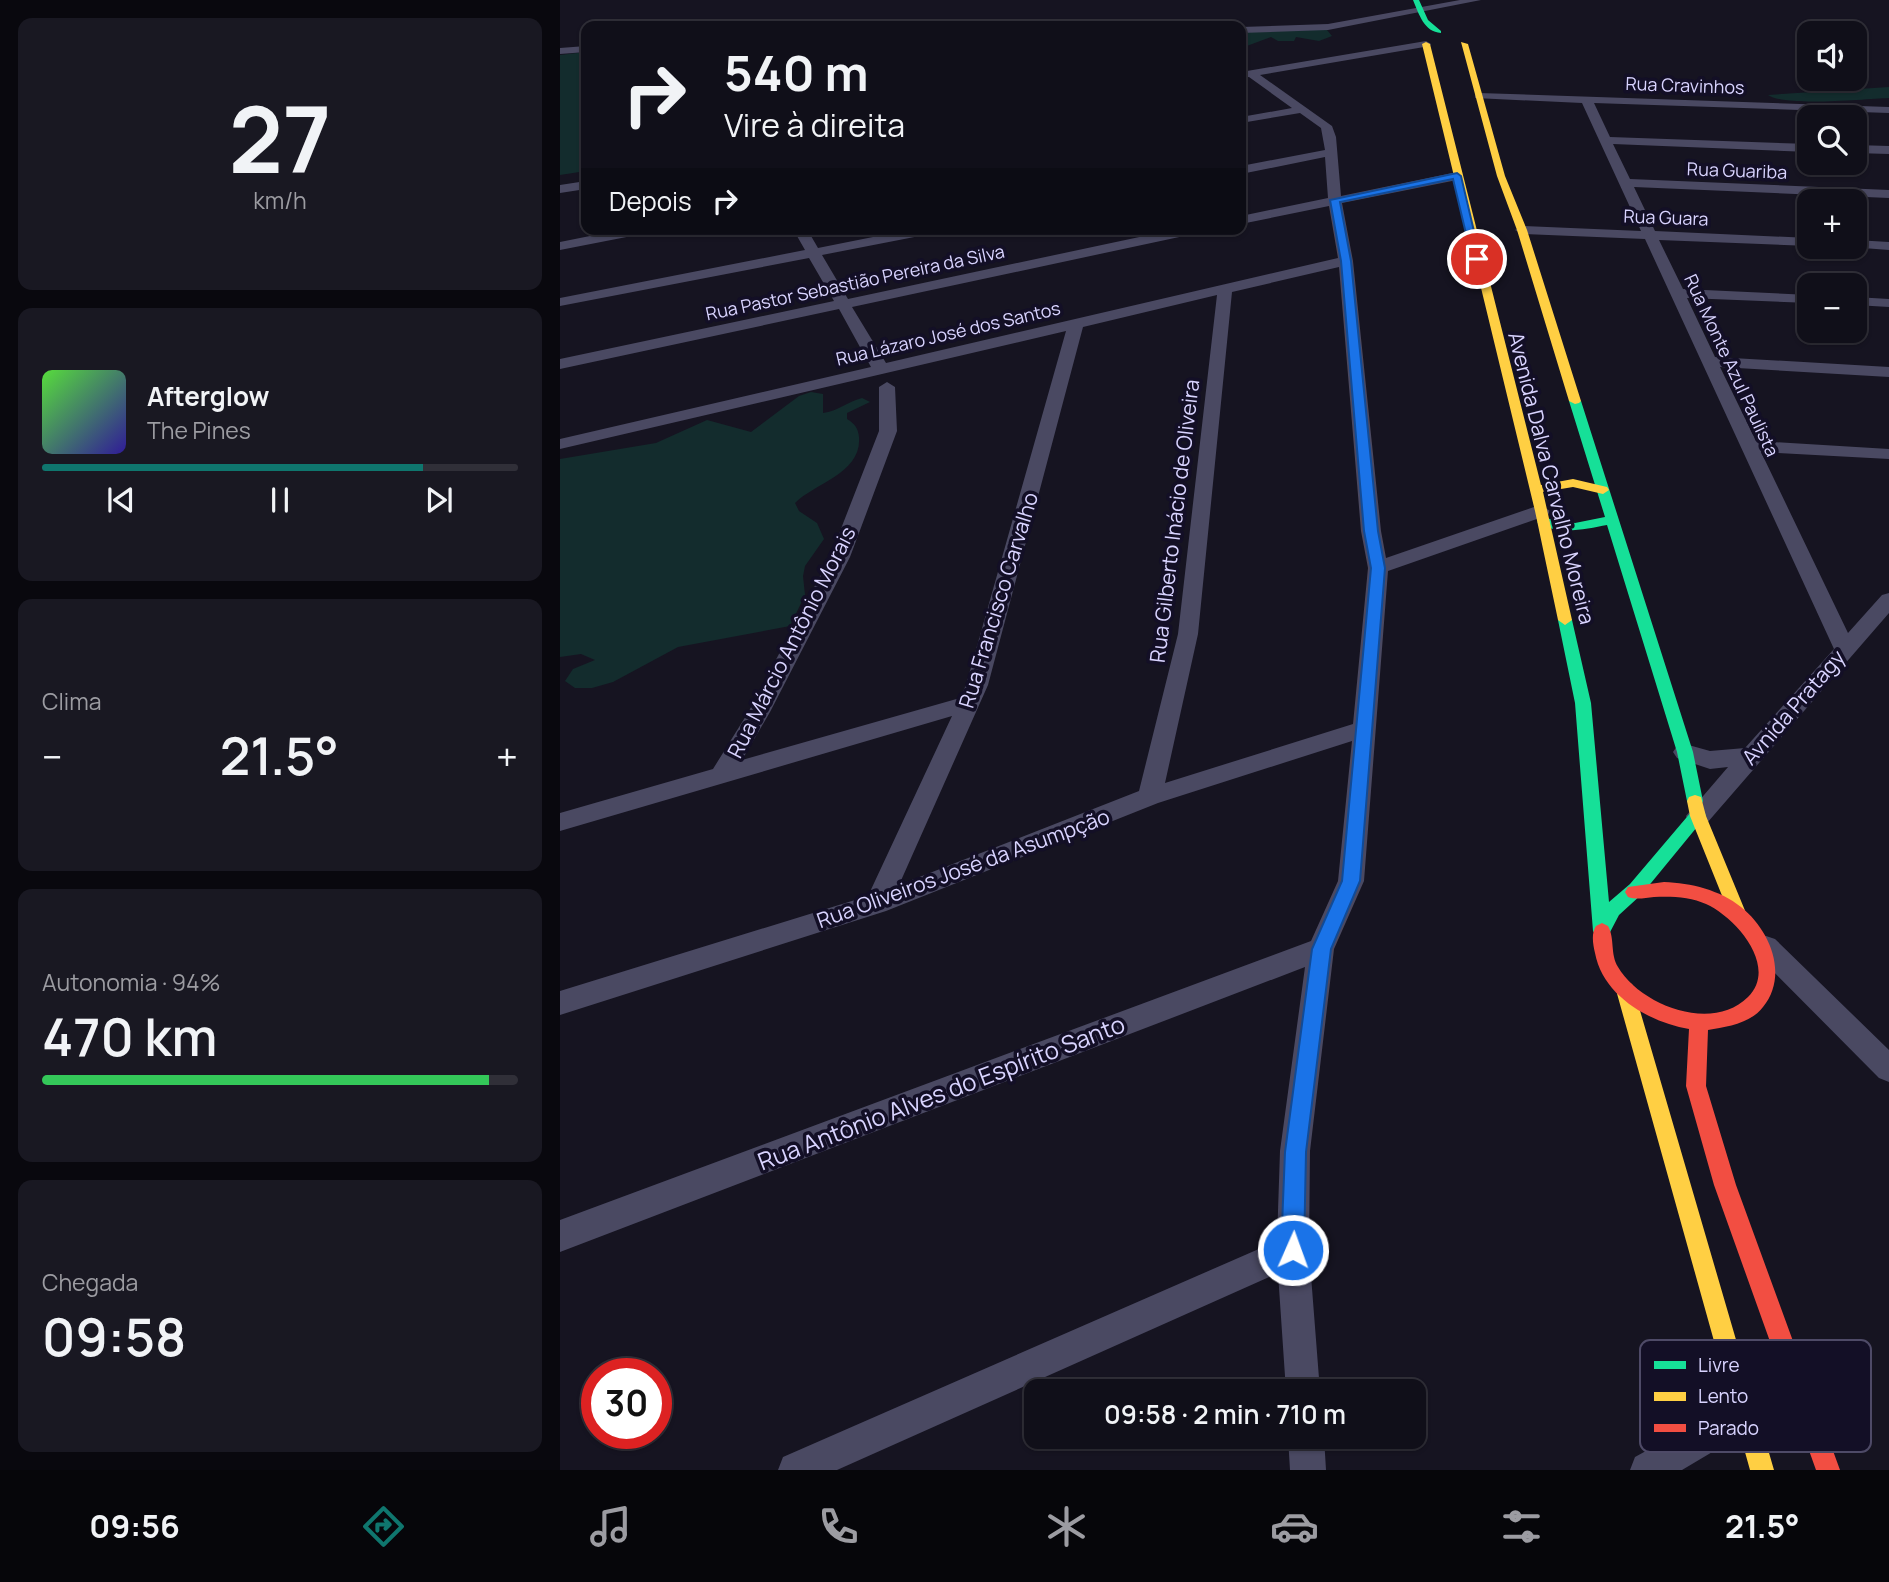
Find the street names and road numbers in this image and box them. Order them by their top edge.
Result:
street label: Rua Cravinhos [1625,71,1745,99]
street label: Rua Guariba [1686,156,1788,184]
street label: Rua Guara [1623,204,1709,230]
street label: Rua Pastor Sebastião Pereira da Silva [703,239,1007,325]
street label: Rua Monte Azul Paulista [1679,270,1785,460]
street label: Rua Lázaro José dos Santos [833,295,1063,371]
street label: Avenida Dalva Carvalho Moreira [1502,329,1602,627]
street label: Rua Gilberto Inácio de Oliveira [1143,378,1205,664]
street label: Rua Francisco Carvalho [952,489,1044,711]
street label: Rua Márcio Antônio Morais [720,522,862,762]
street label: Avnida Pratagy [1735,644,1851,770]
street label: Rua Oliveiros José da Asumpção [813,802,1113,934]
street label: Rua Antônio Alves do Espírito Santo [753,1007,1129,1177]

